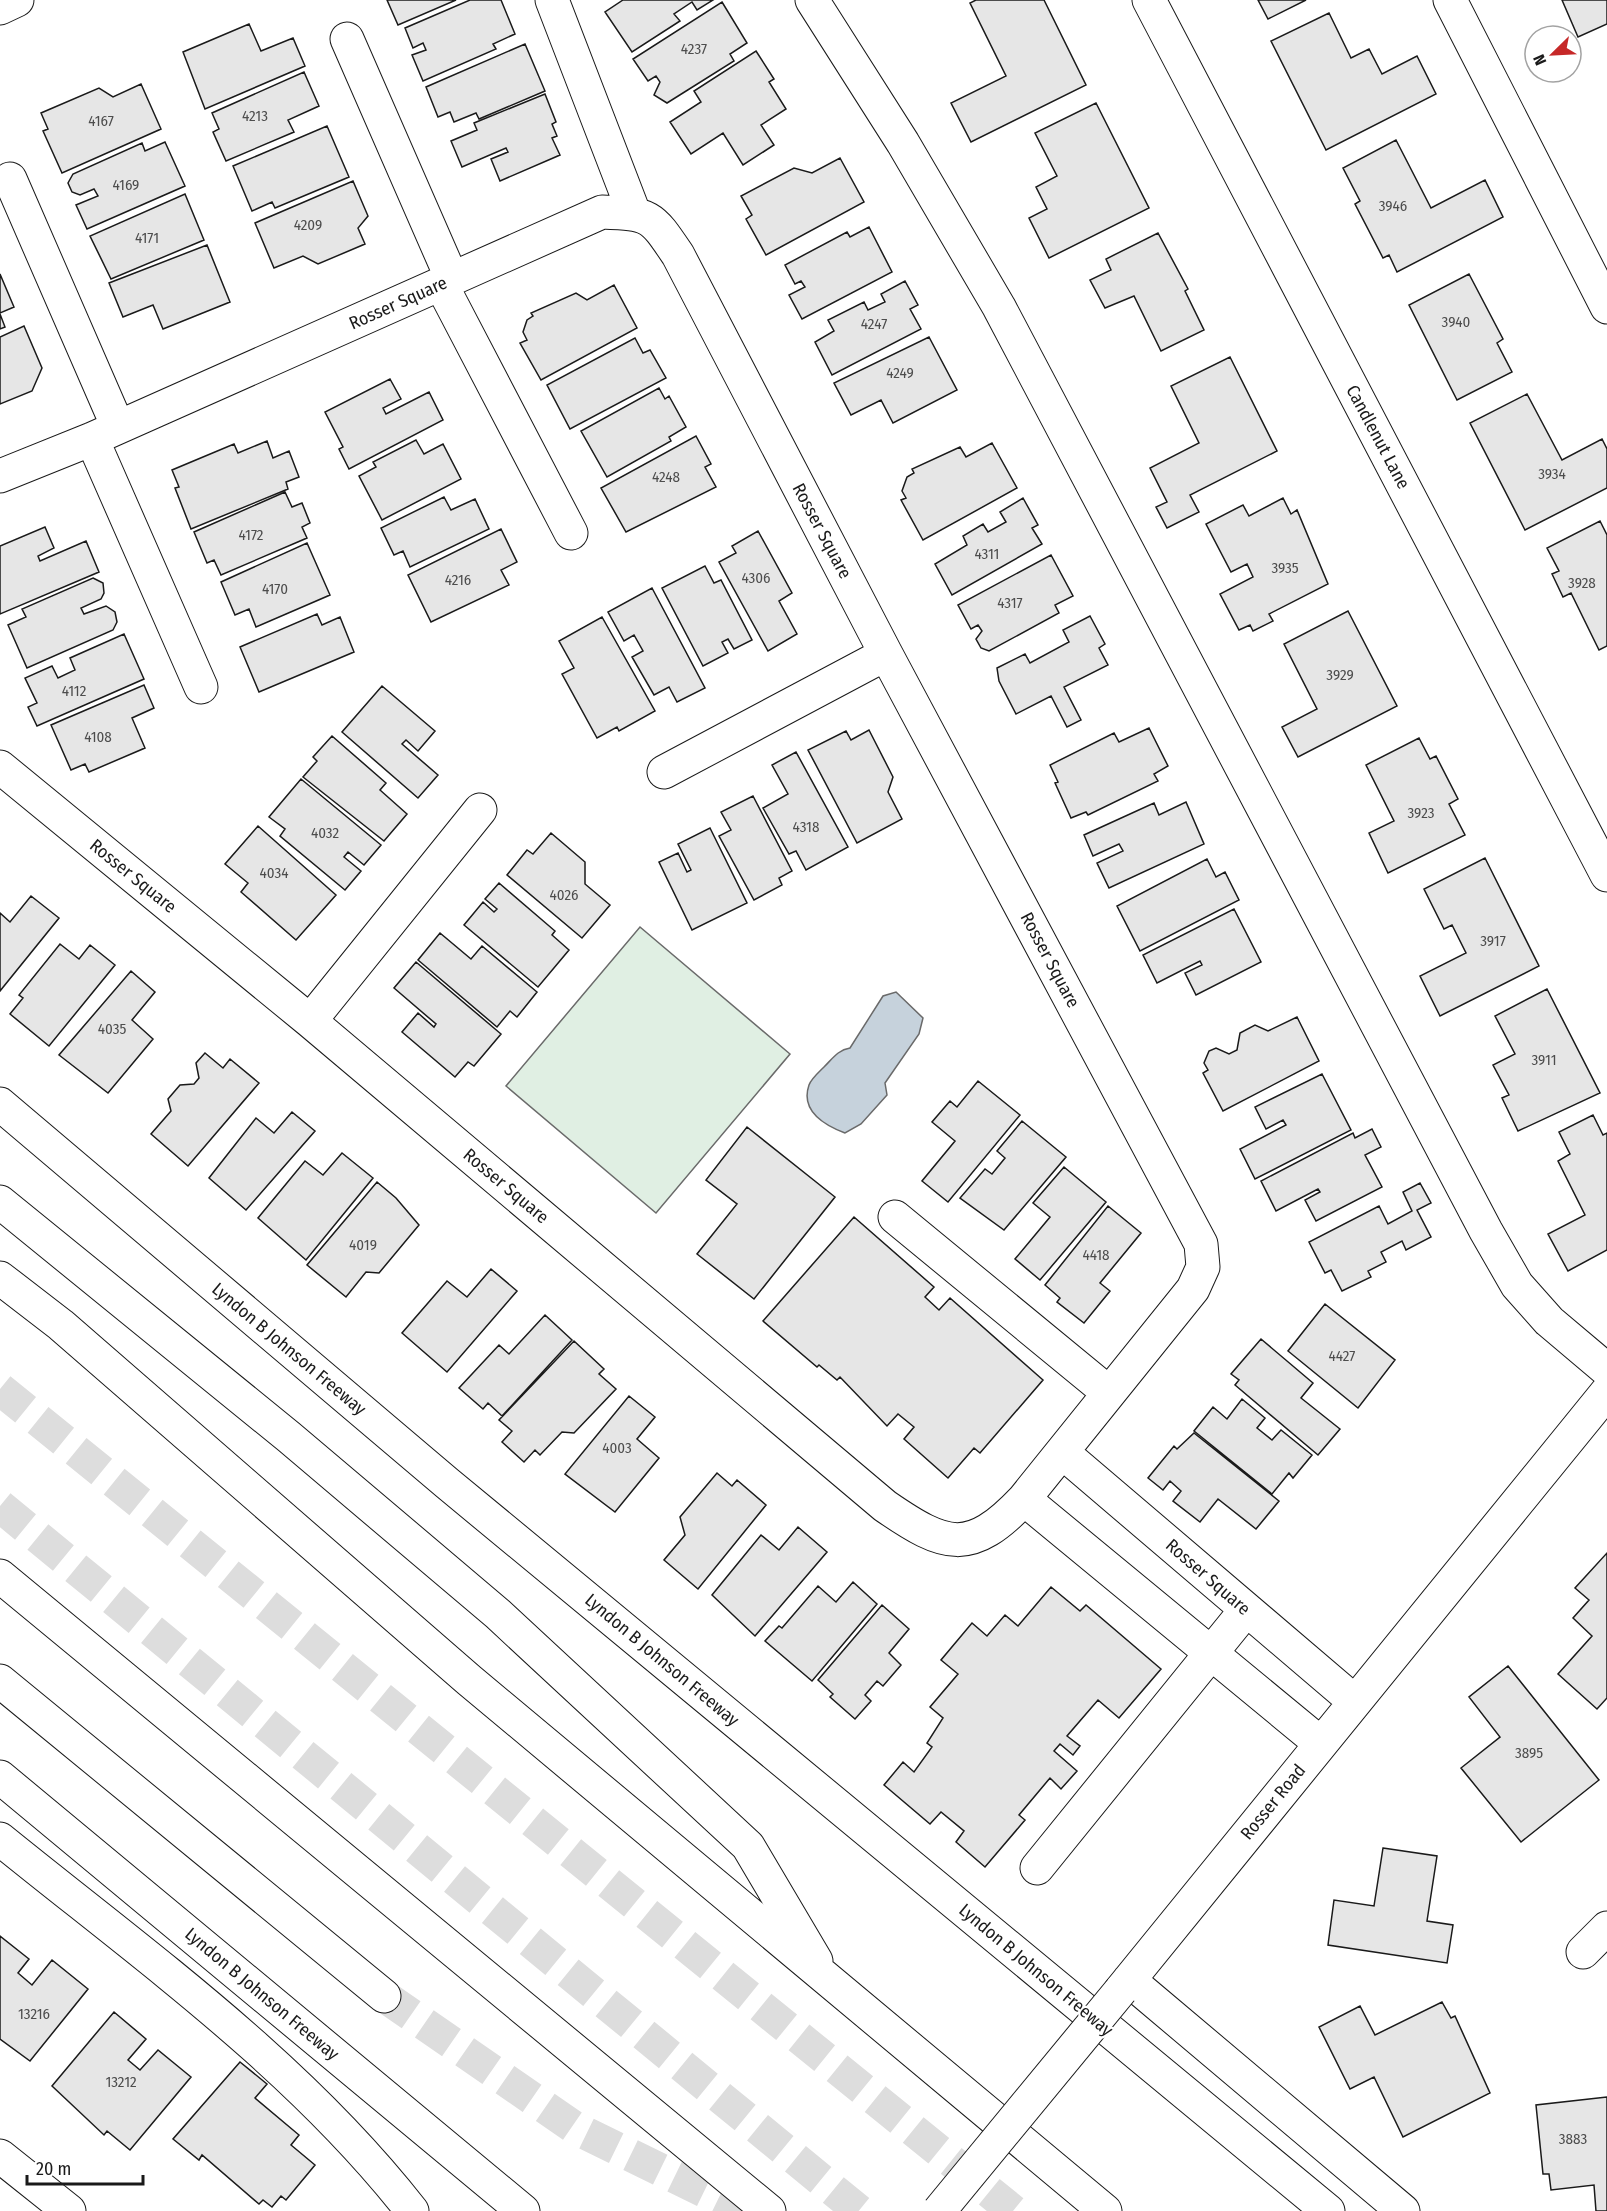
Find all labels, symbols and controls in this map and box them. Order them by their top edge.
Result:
north arrow [1523,24,1583,84]
house number: 4237 [681,40,707,58]
text: N [1529,52,1550,68]
house number: 4213 [242,107,268,125]
house number: 4167 [88,112,114,130]
house number: 4169 [113,176,139,194]
house number: 3946 [1379,197,1407,215]
house number: 4209 [294,216,322,234]
house number: 4171 [135,229,159,247]
street label: Rosser Square [346,272,451,334]
house number: 3940 [1442,313,1470,331]
house number: 4247 [861,315,887,333]
house number: 4249 [886,364,914,382]
street label: Candlenut Lane [1341,381,1415,493]
house number: 3934 [1538,465,1566,483]
house number: 4248 [652,468,680,486]
street label: Rosser Square [788,479,856,583]
house number: 4172 [239,526,264,544]
house number: 4311 [975,545,999,563]
house number: 3935 [1271,559,1299,577]
house number: 4306 [741,569,771,587]
house number: 4216 [445,571,471,589]
house number: 3928 [1568,574,1596,592]
house number: 4170 [262,580,288,598]
house number: 4317 [997,594,1023,612]
house number: 3929 [1326,666,1354,684]
house number: 4112 [62,682,87,700]
house number: 4108 [84,728,112,746]
house number: 3923 [1408,804,1435,822]
house number: 4318 [793,818,819,836]
house number: 4032 [311,824,339,842]
street label: Rosser Square [85,834,181,918]
house number: 4034 [260,864,288,882]
house number: 4026 [550,886,578,904]
street label: Rosser Square [1016,908,1084,1012]
house number: 3917 [1480,932,1506,950]
house number: 4035 [98,1020,126,1038]
house number: 3911 [1531,1051,1557,1069]
street label: Rosser Square [459,1144,553,1228]
house number: 4019 [349,1236,377,1254]
house number: 4418 [1082,1246,1110,1264]
street label: Lyndon B Johnson Freeway [207,1278,371,1420]
house number: 4427 [1329,1347,1355,1365]
house number: 4003 [602,1439,632,1457]
street label: Rosser Square [1161,1534,1255,1620]
street label: Lyndon B Johnson Freeway [580,1589,744,1731]
house number: 3895 [1515,1744,1543,1762]
street label: Rosser Road [1236,1760,1310,1844]
street label: Lyndon B Johnson Freeway [954,1899,1118,2041]
street label: Lyndon B Johnson Freeway [180,1923,344,2065]
house number: 13216 [18,2005,50,2023]
house number: 13212 [105,2073,137,2091]
house number: 3883 [1559,2130,1587,2148]
scale bar [27,2148,142,2186]
text: 20 m [36,2158,71,2180]

